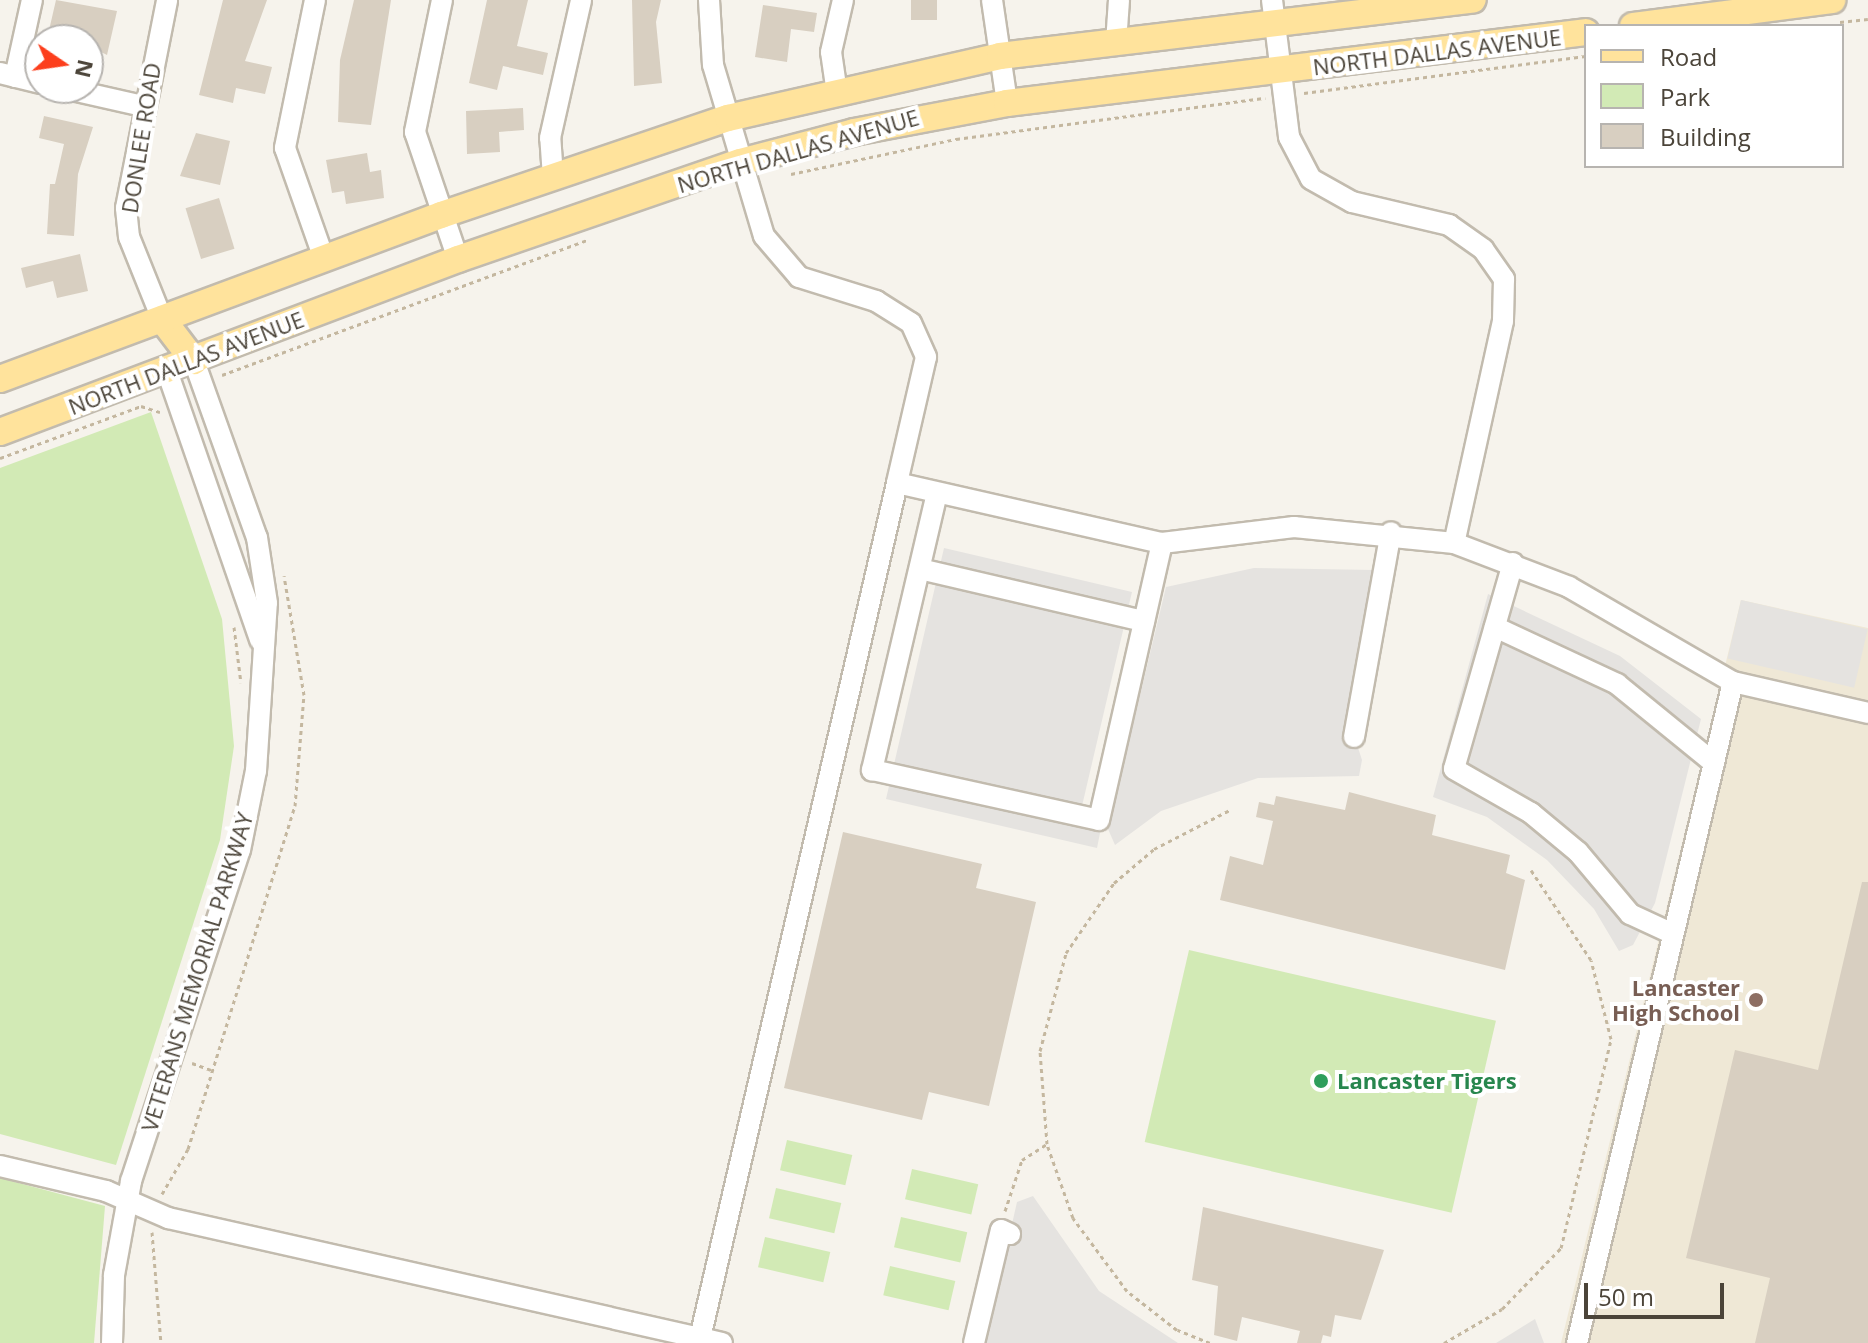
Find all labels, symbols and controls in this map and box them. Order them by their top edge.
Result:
north arrow [24,24,104,104]
street label: NORTH DALLAS AVENUE [1311,24,1563,80]
legend [1584,24,1844,168]
text: Road [1660,40,1717,73]
text: N [69,57,102,81]
street label: DONLEE ROAD [116,61,166,215]
text: Park [1660,80,1710,113]
street label: NORTH DALLAS AVENUE [674,104,922,198]
text: Building [1660,120,1751,153]
street label: NORTH DALLAS AVENUE [65,306,307,420]
street label: VETERANS MEMORIAL PARKWAY [136,809,258,1135]
place label: Lancaster High School [1612,974,1740,1026]
marker: Lancaster High School [1747,991,1765,1009]
place label: Lancaster Tigers [1337,1068,1517,1094]
marker: Lancaster Tigers [1312,1072,1330,1090]
scale bar [1588,1267,1728,1317]
text: 50 m [1598,1280,1654,1313]

